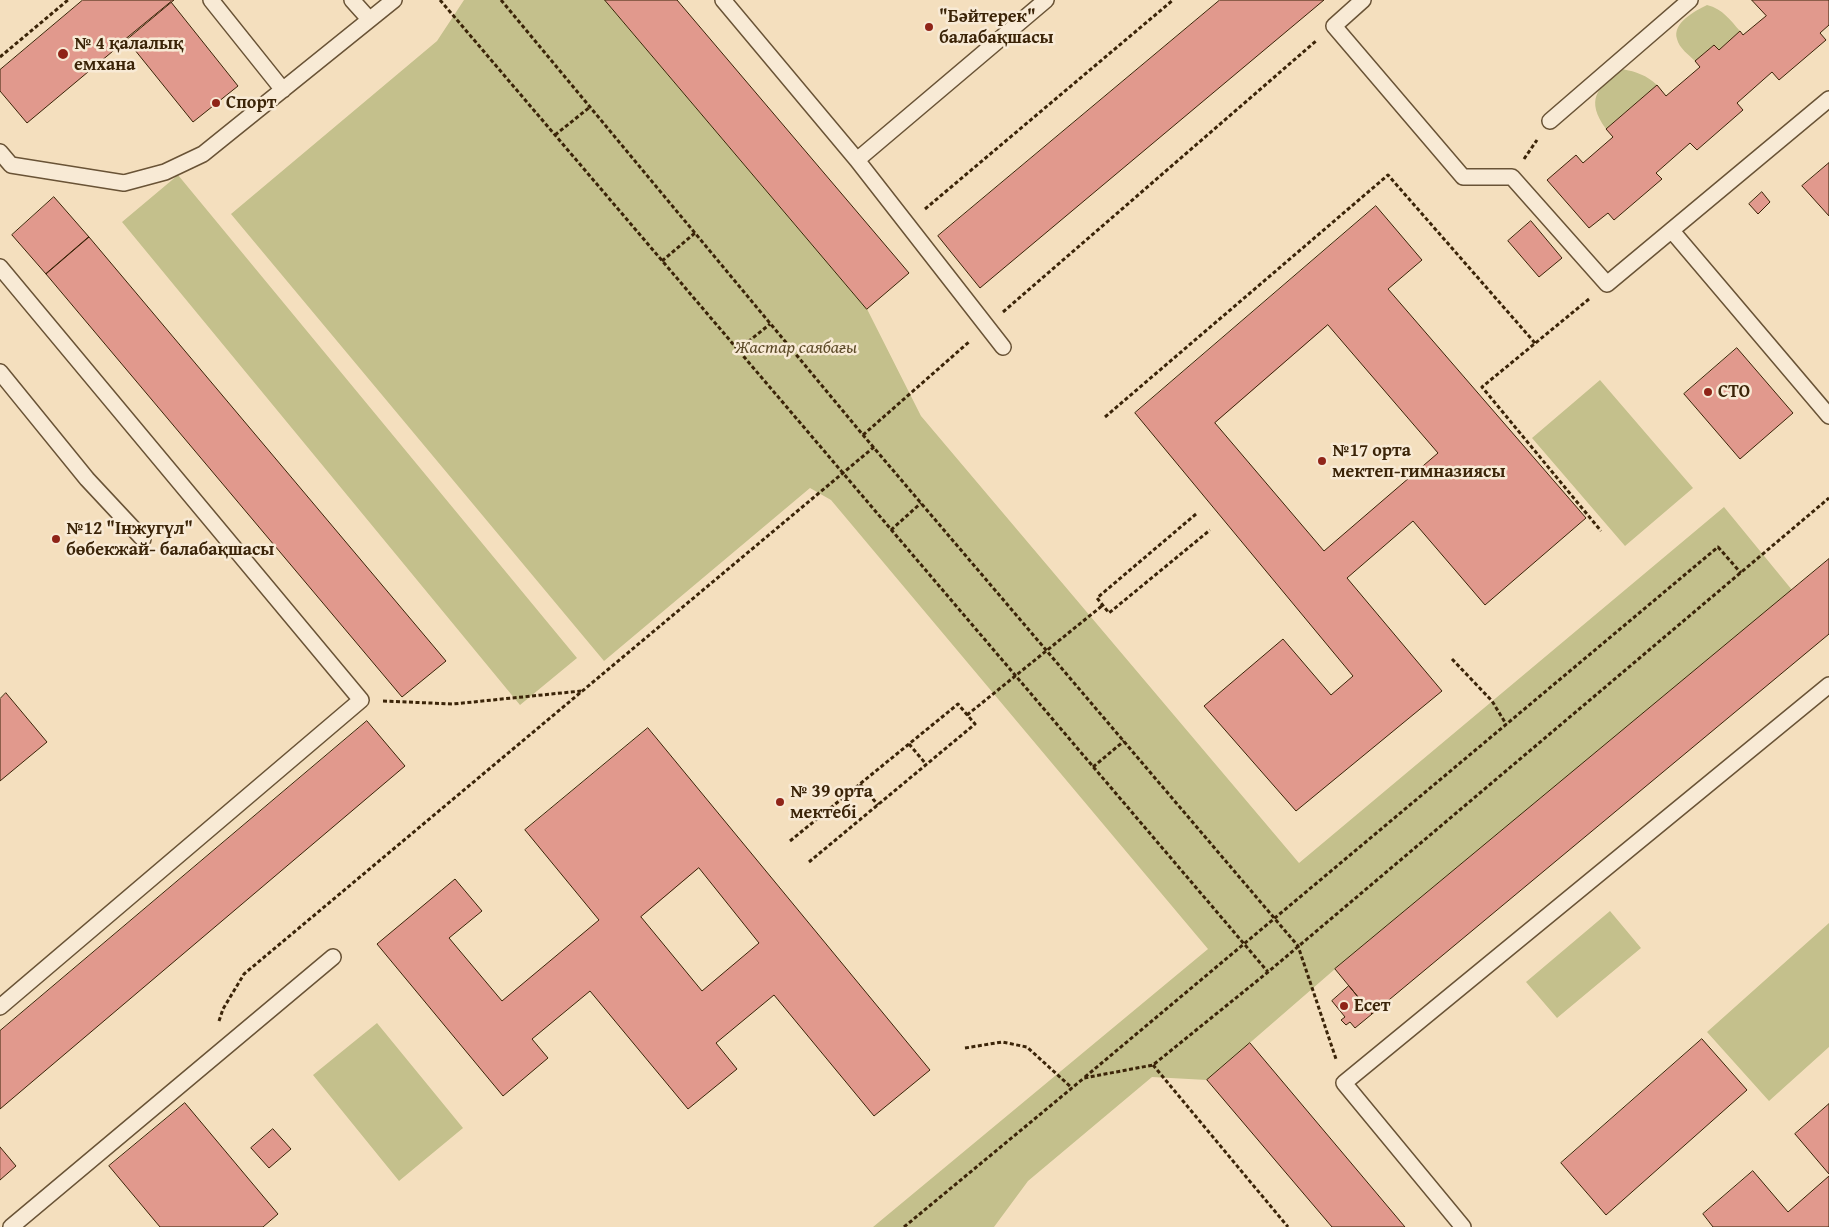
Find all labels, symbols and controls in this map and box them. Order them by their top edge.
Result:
place label: "Бәйтерек" балабақшасы [939,6,1053,48]
marker: "Бәйтерек" балабақшасы [923,21,935,33]
place label: № 4 қалалық емхана [74,33,183,76]
marker: № 4 қалалық емхана [56,47,70,61]
place label: Спорт [226,92,276,114]
marker: Спорт [210,97,222,109]
park label: Жастар саябағы [735,337,857,359]
place label: СТО [1718,381,1750,403]
marker: СТО [1702,386,1714,398]
place label: №17 орта мектеп-гимназиясы [1332,440,1505,482]
marker: №17 орта мектеп-гимназиясы [1316,455,1328,467]
place label: №12 "Інжугүл" бөбекжай- балабақшасы [66,518,274,560]
marker: №12 "Інжугүл" бөбекжай- балабақшасы [50,533,62,545]
place label: № 39 орта мектебі [790,781,873,824]
marker: № 39 орта мектебі [774,796,786,808]
place label: Есет [1354,995,1390,1017]
marker: Есет [1338,1000,1350,1012]

